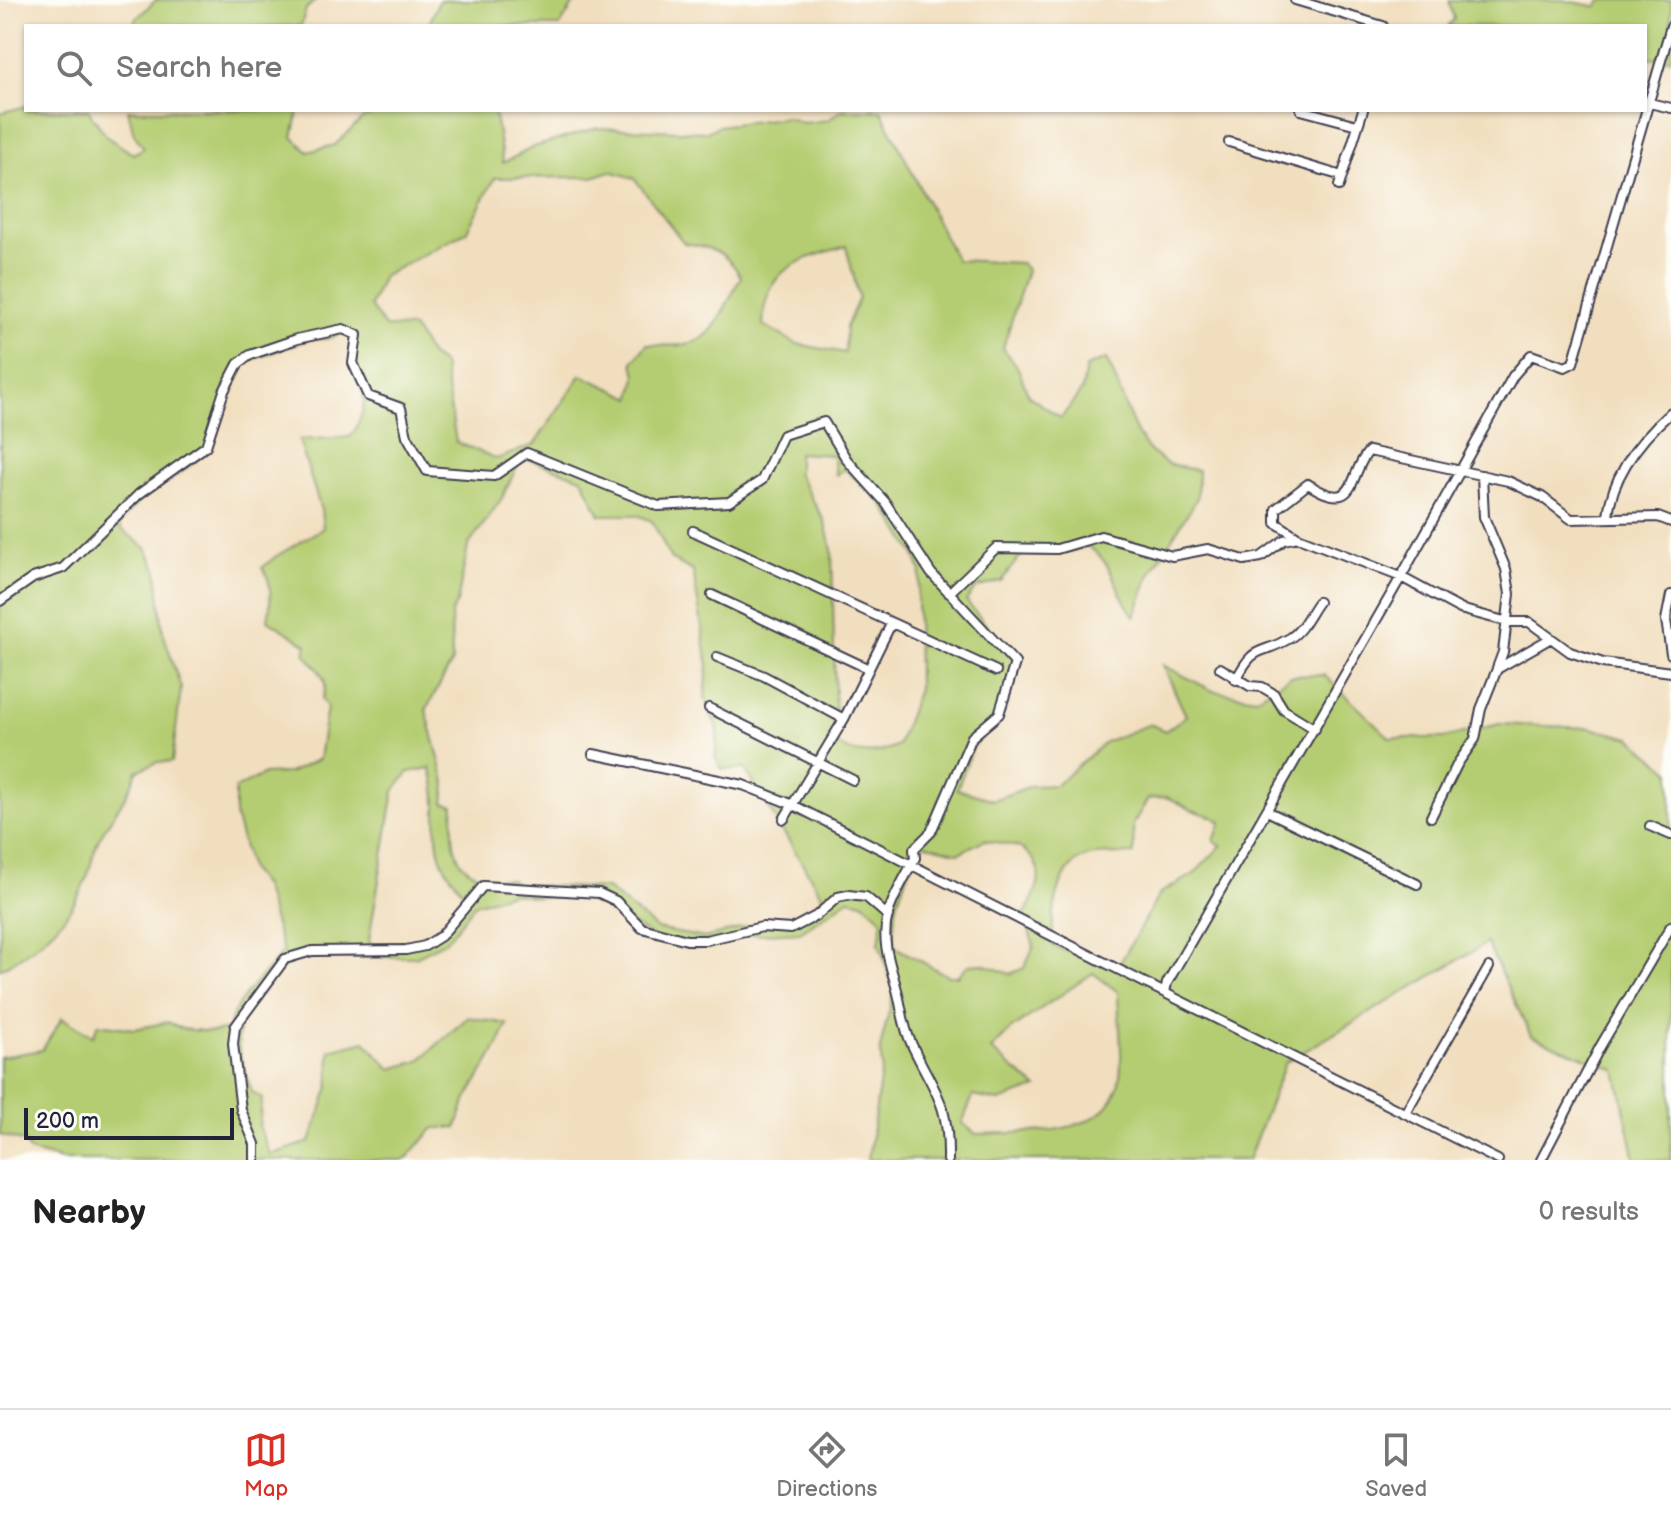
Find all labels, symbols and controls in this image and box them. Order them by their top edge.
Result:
search box [24,24,1647,112]
icon: search [52,46,96,90]
text: Search here [116,50,282,86]
scale bar [24,1104,234,1140]
text: 200 m [36,1108,99,1135]
text: Nearby [32,1192,146,1233]
text: 0 results [1539,1197,1639,1228]
tab: Map [244,1428,288,1503]
tab: Directions [776,1428,877,1503]
tab: Saved [1365,1428,1427,1503]

